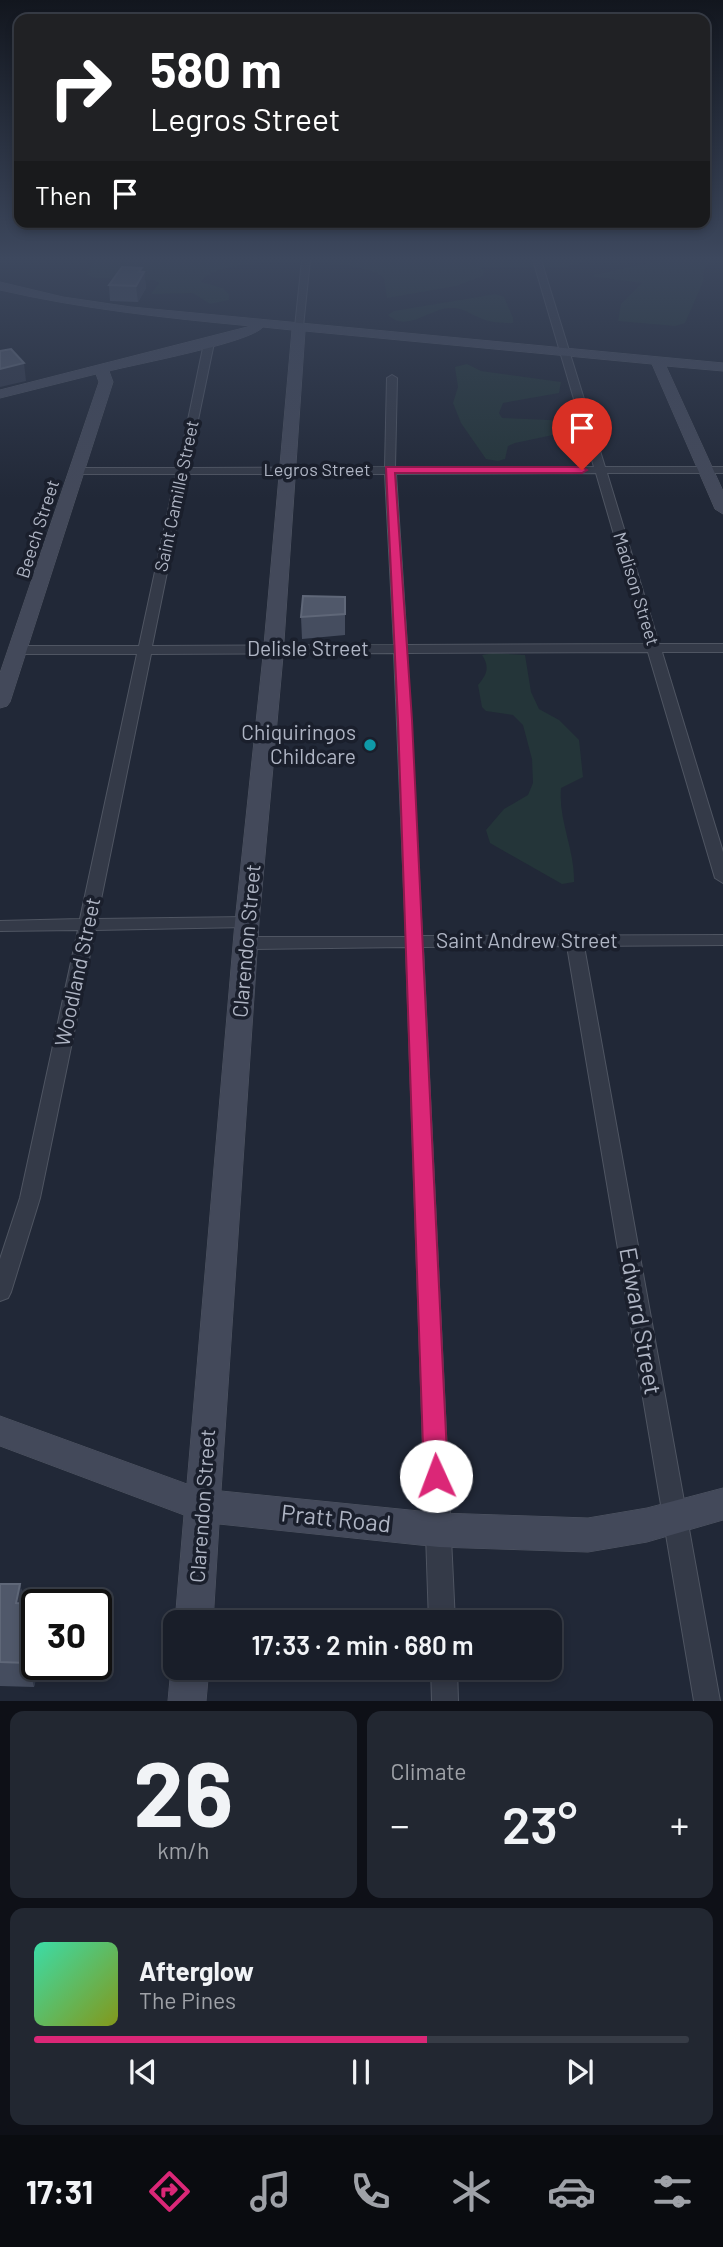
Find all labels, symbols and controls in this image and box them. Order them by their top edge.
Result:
text: 580 m [150,39,282,98]
icon: right [35,42,126,133]
text: Legros Street [150,99,340,137]
icon: arrive [106,175,144,213]
text: Then [35,179,92,210]
pin [552,398,612,470]
icon: arrive [563,409,601,447]
street label: Saint Camille Street [149,418,203,574]
street label: Legros Street [263,458,371,480]
street label: Beech Street [11,477,63,581]
street label: Madison Street [609,529,665,648]
street label: Delisle Street [247,635,369,660]
place label: Chiquiringos Childcare [241,719,356,768]
marker: Chiquiringos Childcare [362,737,378,753]
street label: Clarendon Street [226,863,265,1019]
street label: Woodland Street [49,895,105,1048]
street label: Saint Andrew Street [436,927,618,952]
street label: Edward Street [614,1245,669,1397]
street label: Clarendon Street [184,1428,219,1584]
position arrow [399,1439,473,1513]
street label: Pratt Road [280,1497,393,1538]
speed limit sign: 30 [21,1589,112,1680]
text: 17:33 · 2 min · 680 m [251,1629,474,1660]
text: 26 [133,1736,233,1845]
text: Climate [391,1757,467,1785]
text: 23° [502,1792,577,1854]
text: − [391,1801,410,1847]
text: + [670,1801,689,1847]
text: km/h [157,1836,209,1864]
text: Afterglow [139,1955,254,1986]
text: The Pines [139,1986,236,2014]
icon: previous [124,2053,162,2091]
icon: pause [342,2053,380,2091]
icon: next [561,2053,599,2091]
icon: directions [145,2167,194,2216]
icon: music [246,2167,295,2216]
icon: phone [346,2167,395,2216]
icon: climate [447,2167,496,2216]
icon: car [547,2167,596,2216]
icon: filters [648,2167,697,2216]
text: 17:31 [26,2172,93,2210]

